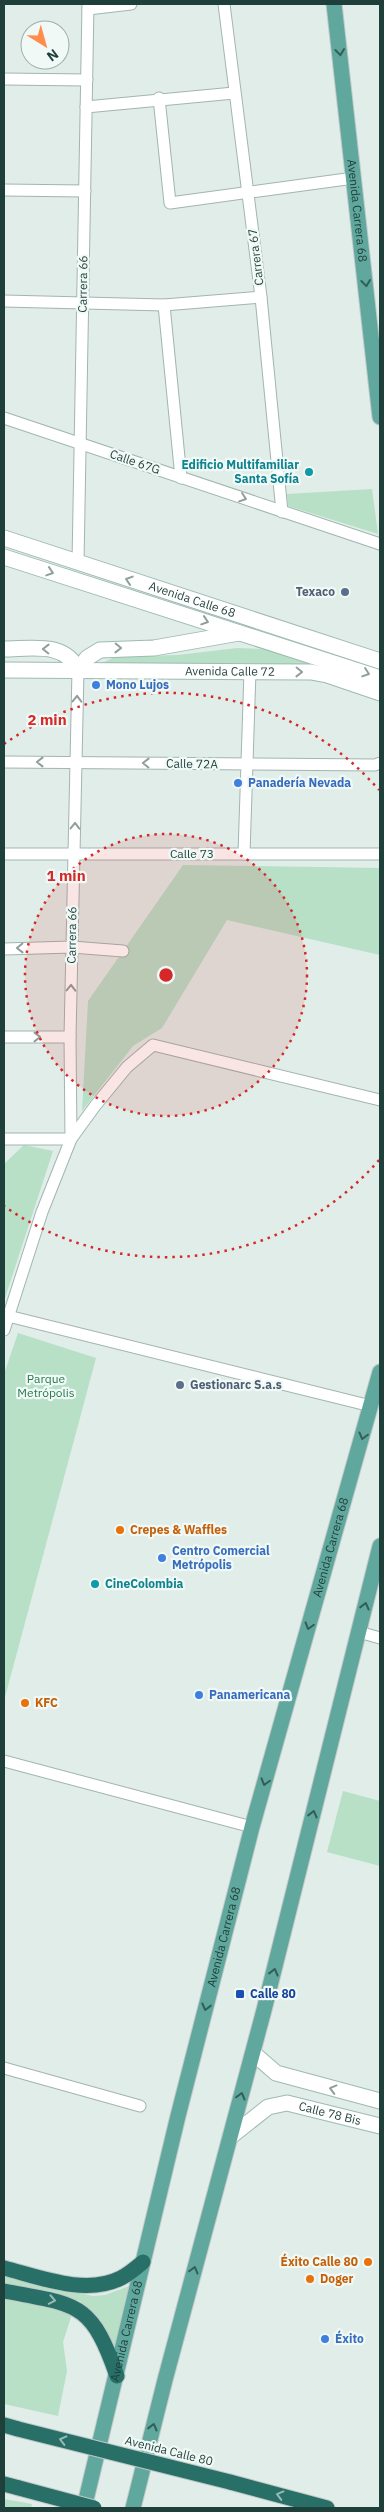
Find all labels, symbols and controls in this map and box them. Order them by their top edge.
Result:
north arrow [20,20,70,70]
text: N [43,45,62,66]
one-way arrow [334,49,345,57]
street label: Avenida Carrera 68 [344,159,371,263]
street label: Carrera 67 [245,228,266,286]
street label: Carrera 66 [75,255,90,313]
one-way arrow [360,280,371,288]
street label: Calle 67G [108,446,162,477]
place label: Edificio Multifamiliar Santa Sofía [181,457,299,486]
marker: Edificio Multifamiliar Santa Sofía [303,466,315,478]
one-way arrow [238,493,247,503]
one-way arrow [46,566,54,576]
one-way arrow [126,575,134,585]
street label: Avenida Calle 68 [147,578,238,620]
place label: Texaco [296,584,335,599]
marker: Texaco [339,586,351,598]
one-way arrow [200,615,209,625]
one-way arrow [114,643,122,654]
one-way arrow [41,644,49,654]
street label: Avenida Calle 72 [185,663,275,679]
one-way arrow [295,667,303,677]
one-way arrow [361,667,370,677]
place label: Mono Lujos [106,677,169,692]
marker: Mono Lujos [90,679,102,691]
one-way arrow [72,694,82,702]
text: 2 min [27,710,67,729]
street label: Calle 72A [166,756,218,771]
one-way arrow [36,757,44,767]
one-way arrow [141,758,149,768]
place label: Panadería Nevada [248,775,351,790]
marker: Panadería Nevada [232,777,244,789]
one-way arrow [69,822,80,830]
street label: Calle 73 [170,846,214,861]
text: 1 min [46,866,86,885]
street label: Carrera 66 [64,906,79,964]
one-way arrow [16,943,24,954]
centre of rings [157,966,175,984]
one-way arrow [66,984,77,992]
one-way arrow [34,1032,41,1042]
park label: Parque Metrópolis [17,1371,75,1400]
place label: Gestionarc S.a.s [190,1377,282,1392]
marker: Gestionarc S.a.s [174,1379,186,1391]
one-way arrow [358,1431,368,1439]
street label: Avenida Carrera 68 [309,1495,351,1599]
place label: Crepes & Waffles [130,1522,227,1537]
marker: Crepes & Waffles [114,1524,126,1536]
place label: Centro Comercial Metrópolis [172,1543,270,1572]
marker: Centro Comercial Metrópolis [156,1552,168,1564]
place label: CineColombia [105,1576,184,1591]
marker: CineColombia [89,1578,101,1590]
one-way arrow [360,1602,370,1610]
one-way arrow [305,1622,315,1630]
place label: Panamericana [209,1687,290,1702]
marker: Panamericana [193,1689,205,1701]
place label: KFC [35,1695,58,1710]
marker: KFC [19,1697,31,1709]
one-way arrow [260,1778,270,1786]
one-way arrow [307,1810,318,1819]
street label: Avenida Carrera 68 [203,1885,243,1989]
one-way arrow [268,1967,279,1976]
place label: Calle 80 [250,1986,296,2001]
marker: Calle 80 [234,1988,246,2000]
one-way arrow [201,2003,212,2012]
one-way arrow [329,2084,338,2095]
one-way arrow [235,2092,246,2100]
street label: Calle 78 Bis [297,2098,363,2128]
place label: Éxito Calle 80 [281,2253,358,2269]
marker: Éxito Calle 80 [362,2256,374,2268]
one-way arrow [189,2266,199,2274]
place label: Doger [320,2271,353,2286]
marker: Doger [304,2273,316,2285]
street label: Avenida Carrera 68 [107,2279,145,2383]
one-way arrow [47,2295,56,2305]
place label: Éxito [335,2330,364,2346]
marker: Éxito [319,2333,331,2345]
one-way arrow [147,2422,158,2431]
street label: Avenida Calle 80 [124,2432,215,2469]
one-way arrow [59,2435,68,2446]
one-way arrow [276,2491,284,2501]

